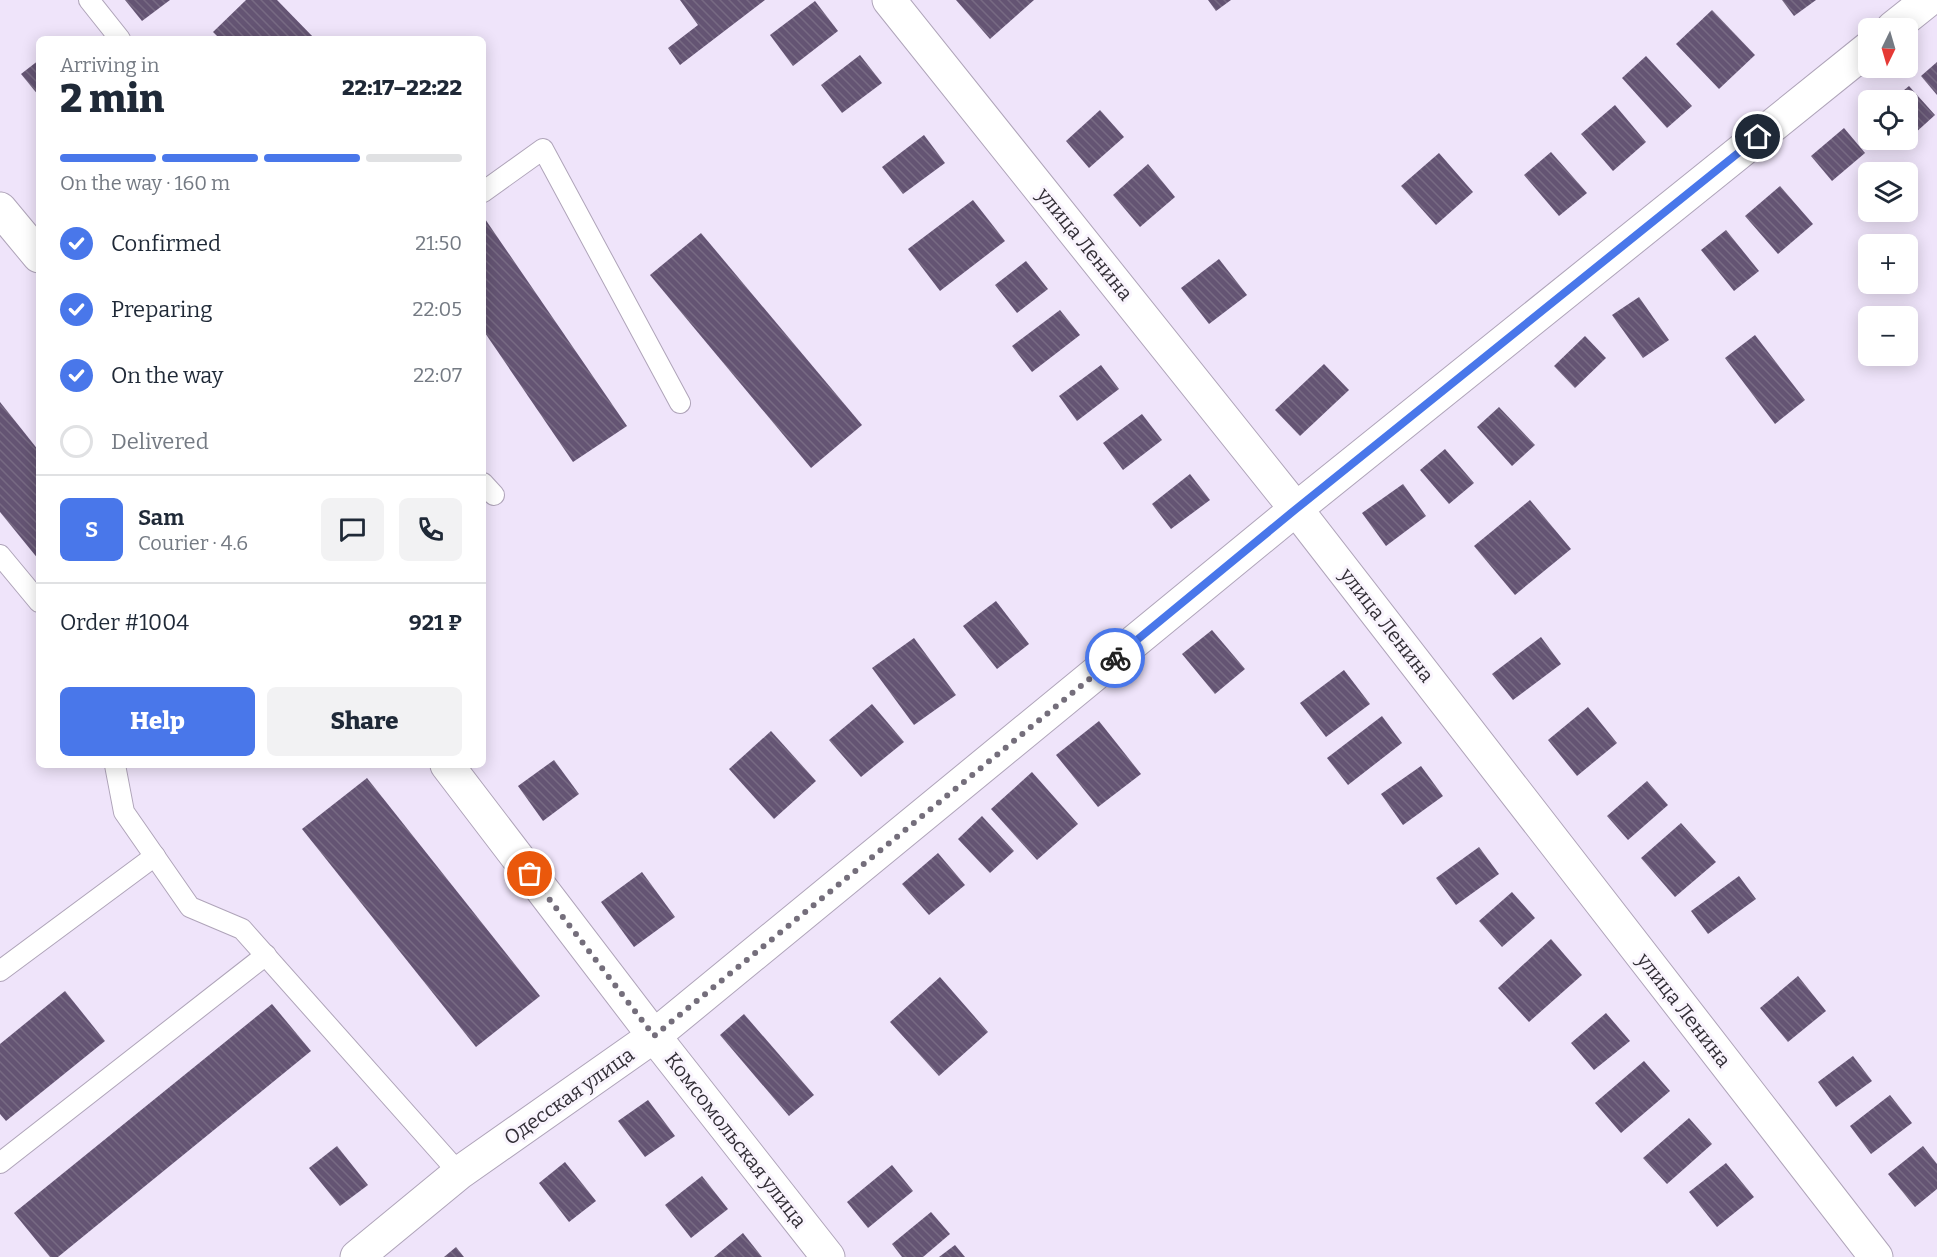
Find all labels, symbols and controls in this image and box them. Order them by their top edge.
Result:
north arrow [1858,18,1918,78]
map controls [1858,18,1918,366]
text: Arriving in [60,53,159,77]
text: 22:17–22:22 [342,74,462,101]
text: 2 min [60,76,164,122]
button: locate [1858,90,1918,150]
pin [1732,111,1783,162]
icon: home [1741,120,1774,153]
button: layers [1858,162,1918,222]
text: On the way · 160 m [60,171,230,195]
street label: улица Ленина [1032,182,1138,305]
icon: check [60,227,93,260]
text: Confirmed [111,230,221,257]
text: 21:50 [415,231,462,255]
button: + [1858,234,1918,294]
icon: check [60,293,93,326]
text: Preparing [111,296,213,323]
text: 22:05 [413,297,462,321]
button: − [1858,306,1918,366]
icon: check [60,359,93,392]
text: On the way [111,362,223,389]
text: 22:07 [413,363,462,387]
text: Delivered [111,428,209,455]
button: chat [321,498,384,561]
button: phone [399,498,462,561]
text: Sam [138,504,184,531]
text: S [85,516,98,543]
text: Courier · 4.6 [138,531,248,555]
street label: улица Ленина [1334,562,1439,687]
text: Order #1004 [60,609,189,636]
text: 921 ₽ [409,609,462,636]
courier [1085,628,1145,688]
icon: bike [1099,642,1132,675]
button: Help [60,687,255,756]
button: Share [267,687,462,756]
pin [504,848,555,899]
icon: bag [513,857,546,890]
street label: улица Ленина [1631,947,1736,1072]
street label: Одесская улица [499,1042,639,1150]
street label: Комсомольская улица [660,1048,812,1232]

